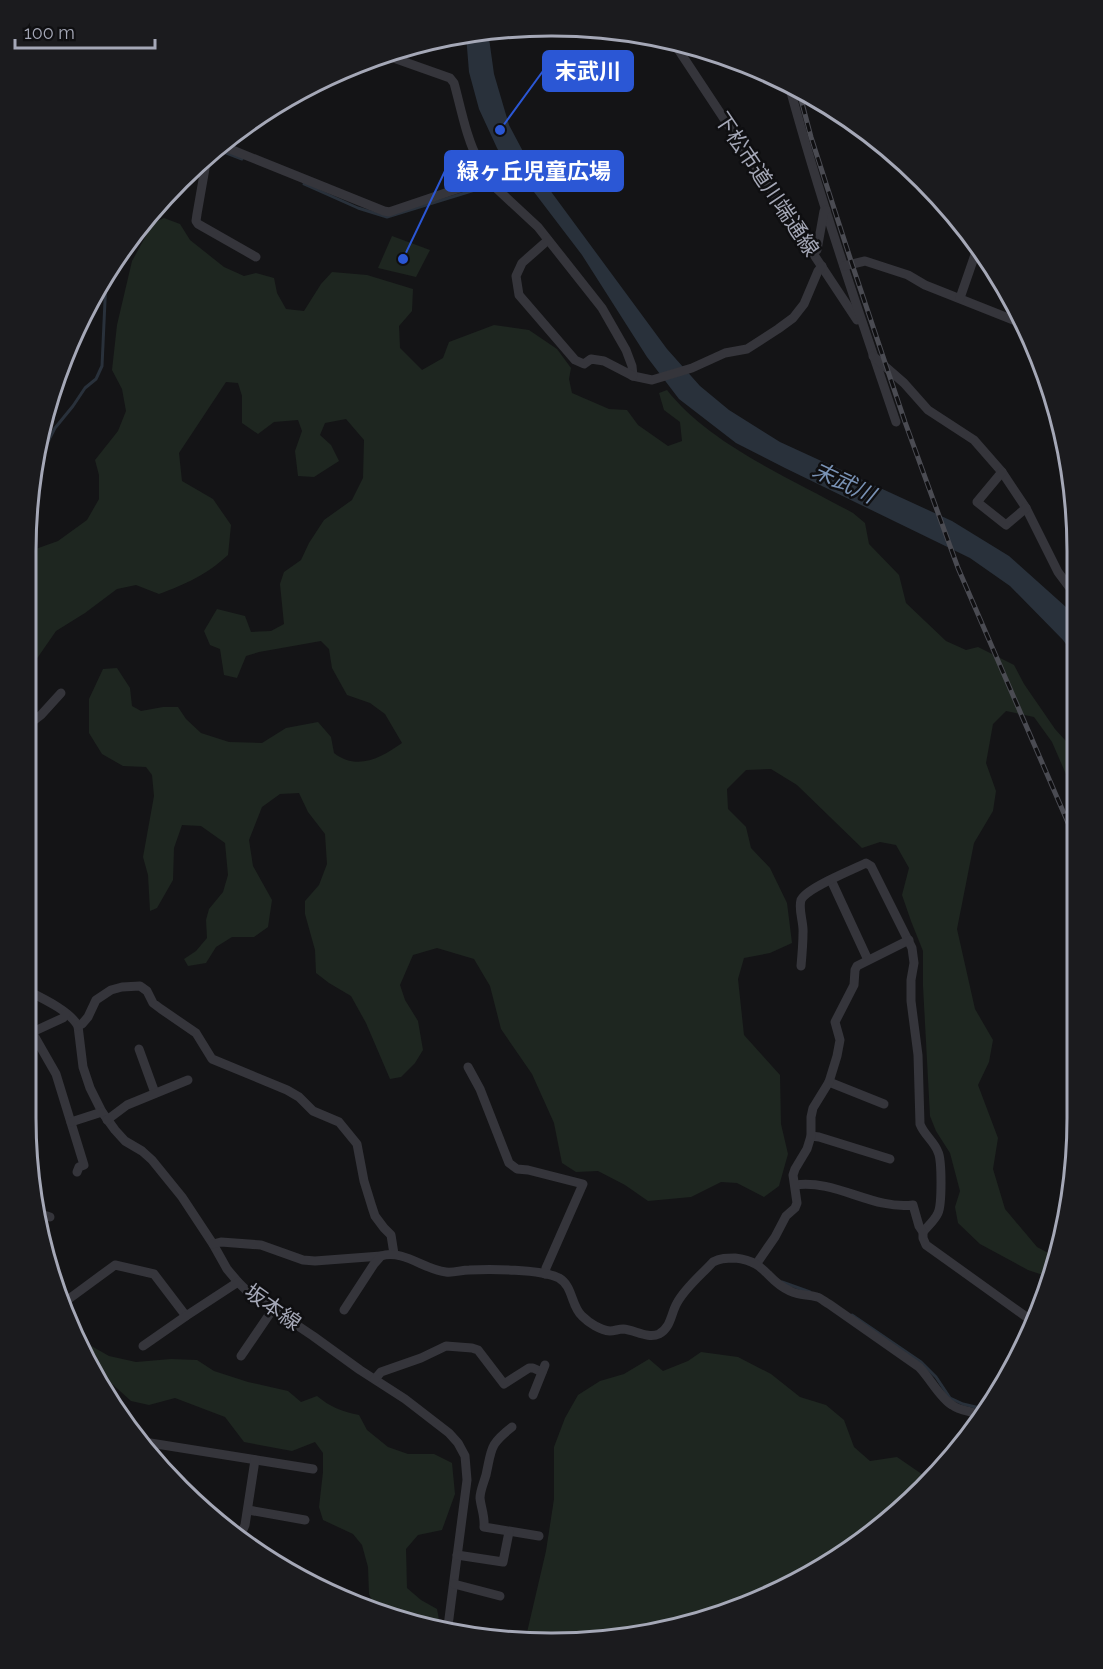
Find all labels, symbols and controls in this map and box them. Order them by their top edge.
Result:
scale bar [15,12,154,50]
text: 100 m [24,22,75,43]
callout: 末武川 [543,51,633,91]
text: 末武川 [555,58,621,84]
street label: 下松市道川端通線 [710,107,824,261]
callout: 緑ヶ丘児童広場 [445,151,623,191]
text: 緑ヶ丘児童広場 [457,158,611,184]
water label: 末武川 [809,456,881,509]
street label: 坂本線 [240,1279,306,1335]

